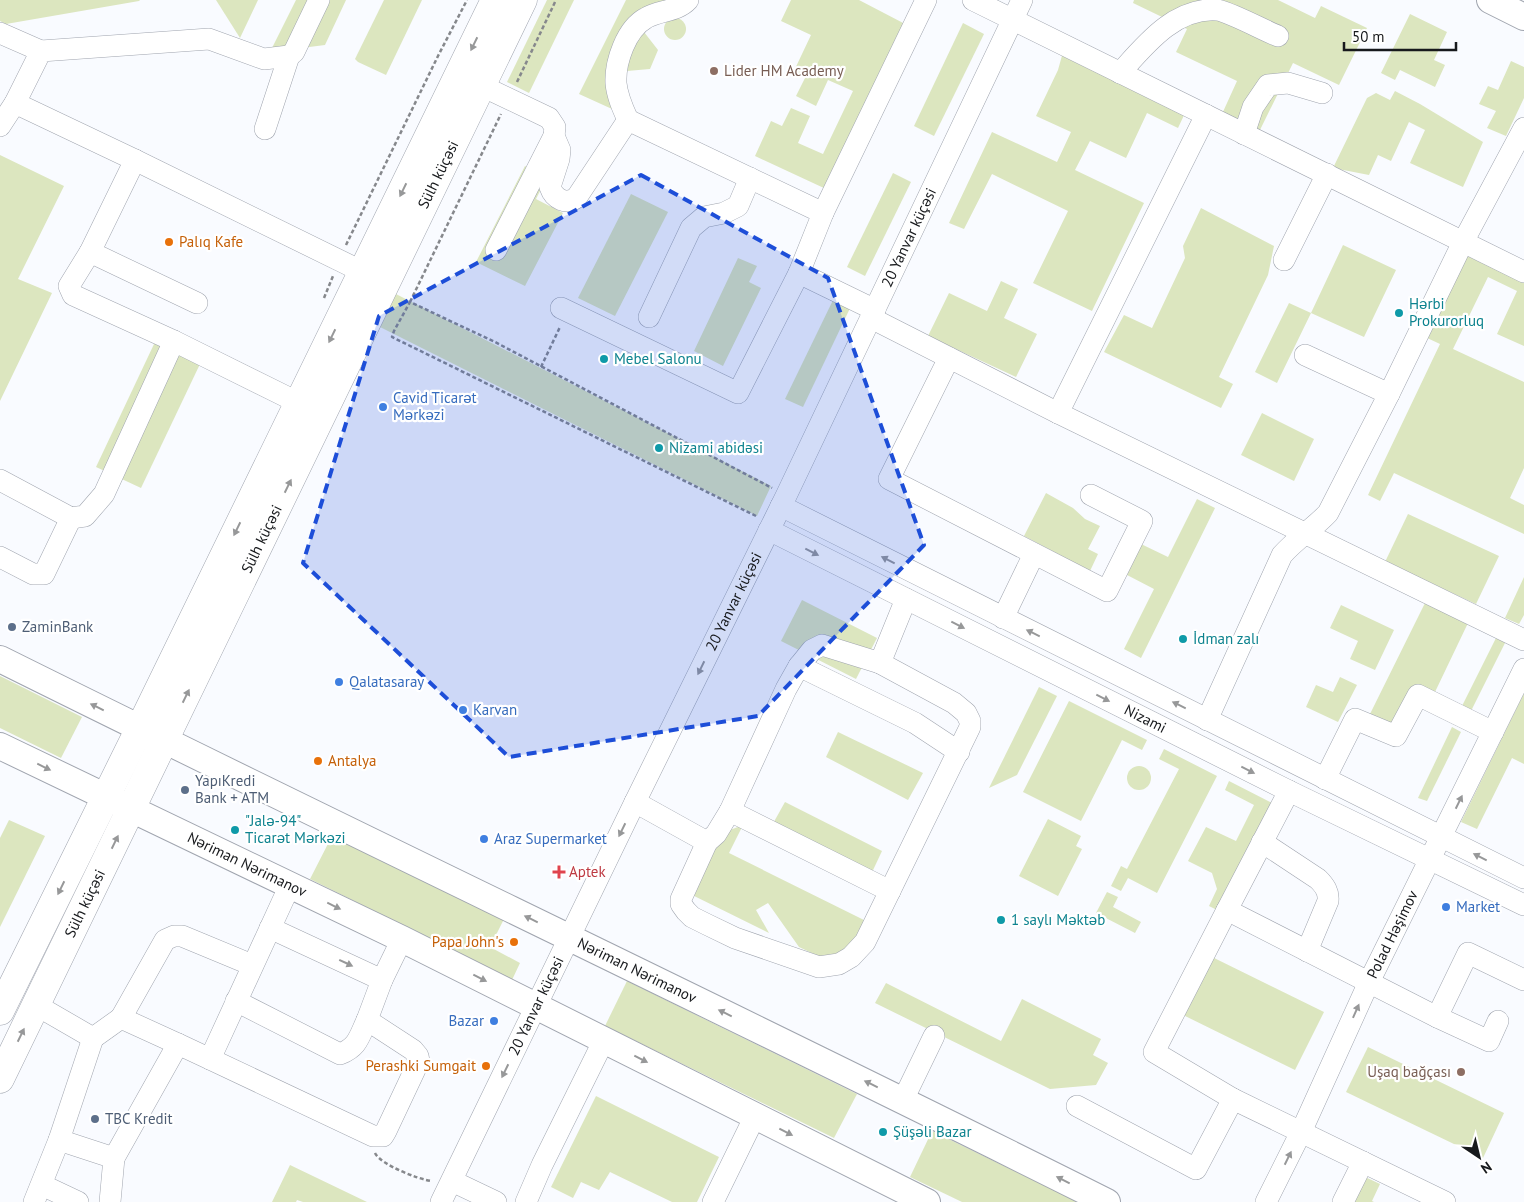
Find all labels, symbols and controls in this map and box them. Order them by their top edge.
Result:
scale bar [1344,20,1456,52]
text: 50 m [1352,27,1385,46]
one-way arrow [470,37,478,51]
place label: Lider HM Academy [724,61,844,80]
marker: Lider HM Academy [708,65,720,77]
street label: Sülh küçəsi [413,137,462,212]
one-way arrow [399,183,407,197]
street label: 20 Yanvar küçəsi [877,185,940,290]
place label: Palıq Kafe [179,232,243,251]
marker: Palıq Kafe [163,236,175,248]
place label: Hərbi Prokurorluq [1409,294,1484,330]
marker: Hərbi Prokurorluq [1393,307,1405,319]
one-way arrow [328,329,336,343]
place label: Mebel Salonu [614,349,702,368]
marker: Mebel Salonu [598,353,610,365]
place label: Cavid Ticarət Mərkəzi [393,388,477,424]
marker: Cavid Ticarət Mərkəzi [377,401,389,413]
place label: Nizami abidәsi [669,438,763,457]
marker: Nizami abidәsi [653,442,665,454]
one-way arrow [284,479,292,493]
street label: Sülh küçəsi [237,502,286,576]
one-way arrow [233,522,241,536]
one-way arrow [805,548,820,556]
street label: 20 Yanvar küçəsi [701,549,766,654]
one-way arrow [881,556,895,564]
place label: ZaminBank [22,617,94,636]
marker: ZaminBank [6,621,18,633]
one-way arrow [951,621,965,629]
one-way arrow [1026,629,1040,637]
place label: İdman zalı [1193,629,1259,648]
marker: İdman zalı [1177,633,1189,645]
one-way arrow [697,661,705,675]
place label: Qalatasaray [349,672,424,691]
marker: Qalatasaray [333,676,345,688]
one-way arrow [182,688,191,703]
one-way arrow [1096,694,1110,702]
place label: Karvan [473,700,517,719]
street label: Nizami [1121,700,1170,737]
one-way arrow [1171,701,1186,710]
one-way arrow [89,703,104,711]
marker: Karvan [457,704,469,716]
place label: Antalya [328,751,376,770]
marker: Antalya [312,755,324,767]
one-way arrow [37,763,51,771]
one-way arrow [1241,766,1255,774]
place label: YapıKredi Bank + ATM [195,771,269,807]
marker: YapıKredi Bank + ATM [179,784,191,796]
one-way arrow [1455,795,1463,809]
place label: "Jalə-94" Ticarət Mərkəzi [245,811,346,847]
one-way arrow [617,823,625,837]
marker: "Jalə-94" Ticarət Mərkəzi [229,824,241,836]
street label: Nəriman Nərimanov [185,827,311,901]
place label: Araz Supermarket [494,829,607,848]
marker: Araz Supermarket [478,833,490,845]
one-way arrow [111,835,119,849]
one-way arrow [1473,853,1488,861]
place label: Aptek [569,862,606,881]
street label: Sülh küçəsi [60,866,109,940]
marker: Aptek [553,866,565,878]
one-way arrow [57,881,66,896]
street label: Polad Həşimov [1362,886,1422,981]
place label: Market [1456,897,1500,916]
marker: Market [1440,901,1452,913]
one-way arrow [327,903,341,911]
place label: 1 saylı Məktəb [1011,910,1105,929]
marker: 1 saylı Məktəb [995,914,1007,926]
one-way arrow [524,915,538,923]
place label: Papa John's [432,932,504,951]
street label: Nəriman Nərimanov [575,933,700,1007]
marker: Papa John's [508,936,520,948]
street label: 20 Yanvar küçəsi [504,953,568,1058]
one-way arrow [339,959,353,967]
one-way arrow [472,974,487,982]
one-way arrow [1352,1004,1360,1018]
one-way arrow [718,1009,732,1017]
place label: Bazar [449,1011,484,1030]
marker: Bazar [488,1015,500,1027]
one-way arrow [18,1028,26,1042]
one-way arrow [634,1055,648,1063]
place label: Perashki Sumgait [365,1056,476,1075]
marker: Perashki Sumgait [480,1060,492,1072]
place label: Uşaq bağçası [1367,1062,1451,1081]
one-way arrow [501,1063,509,1078]
marker: Uşaq bağçası [1455,1066,1467,1078]
one-way arrow [864,1080,878,1088]
place label: TBC Kredit [105,1109,173,1128]
marker: TBC Kredit [89,1113,101,1125]
place label: Şüşəli Bazar [893,1122,972,1141]
marker: Şüşəli Bazar [877,1126,889,1138]
one-way arrow [779,1128,793,1136]
north arrow [1454,1132,1504,1182]
one-way arrow [1284,1151,1292,1165]
text: N [1478,1158,1495,1178]
one-way arrow [1056,1176,1070,1184]

